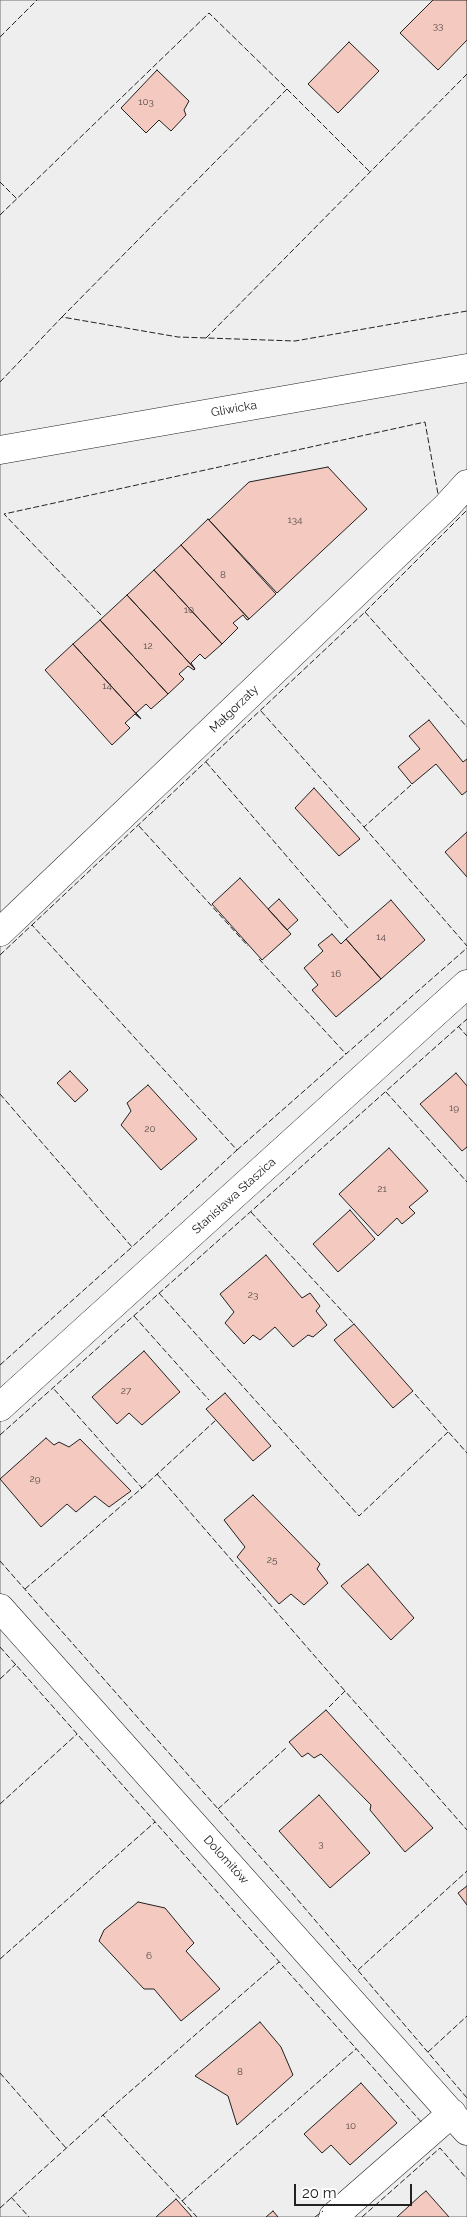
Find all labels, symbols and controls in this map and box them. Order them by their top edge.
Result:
house number: 33 [433,20,443,32]
house number: 103 [138,96,154,108]
street label: Gliwicka [210,398,258,420]
house number: 134 [287,514,303,526]
house number: 8 [220,569,226,581]
house number: 10 [184,604,194,616]
house number: 12 [143,640,153,652]
house number: 14 [102,680,112,692]
street label: Małgorzaty [207,682,261,736]
house number: 14 [376,931,386,943]
house number: 16 [331,968,341,980]
house number: 19 [449,1102,459,1114]
house number: 20 [144,1123,156,1135]
street label: Stanisława Staszica [189,1155,279,1237]
house number: 21 [377,1183,387,1195]
house number: 23 [248,1289,258,1301]
house number: 27 [121,1385,131,1397]
house number: 29 [29,1473,41,1485]
house number: 25 [267,1554,277,1566]
street label: Dolomitów [200,1833,252,1887]
house number: 3 [318,1838,324,1850]
house number: 6 [146,1950,152,1962]
house number: 8 [237,2066,243,2078]
house number: 10 [346,2120,356,2132]
scale bar [297,2174,414,2206]
text: 20 m [302,2184,337,2202]

